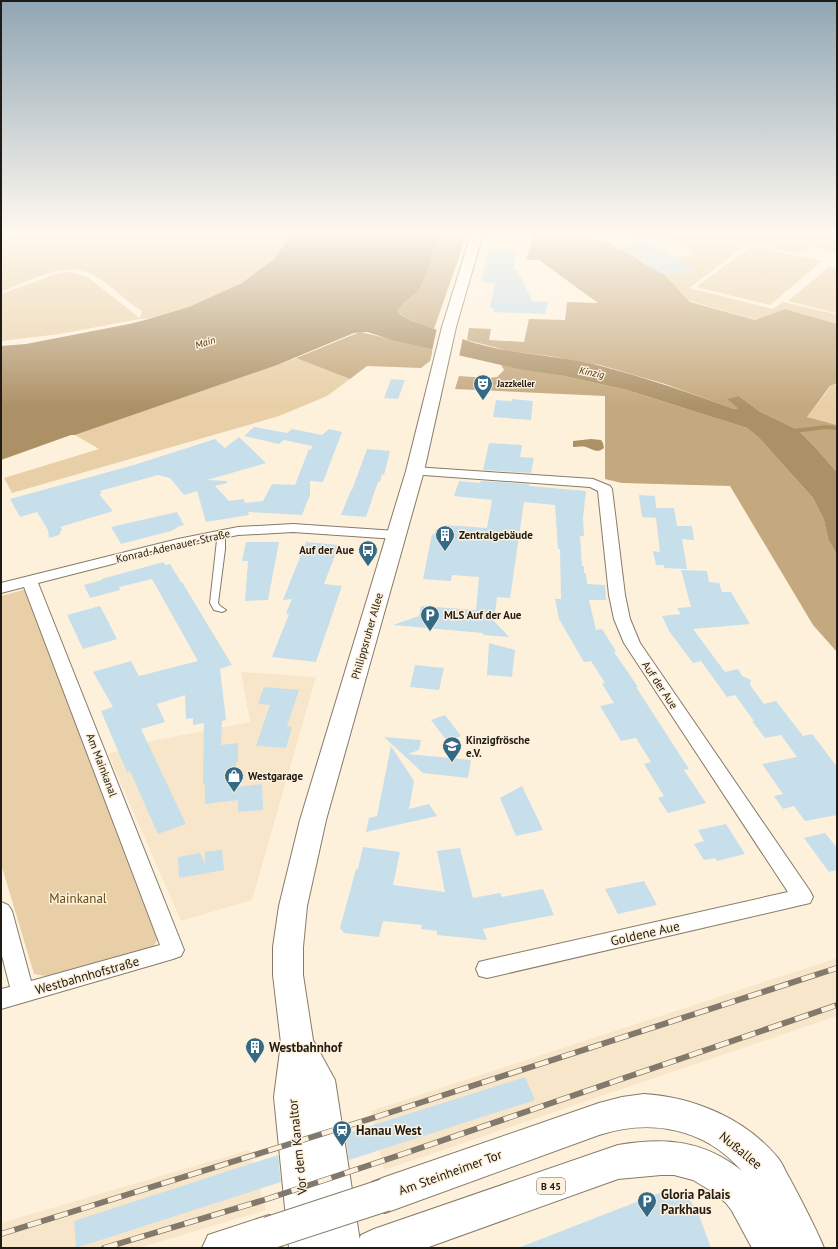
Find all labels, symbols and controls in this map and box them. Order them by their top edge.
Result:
water label: Main [194,333,217,352]
water label: Kinzig [578,364,606,381]
theatre icon: Jazzkeller [472,373,494,401]
place label: Jazzkeller [496,378,535,389]
building icon: Zentralgebäude [434,524,456,552]
street label: Konrad-Adenauer-Straße [115,526,232,566]
place label: Zentralgebäude [459,528,533,542]
bus stop icon: Auf der Aue [357,539,379,567]
place label: Auf der Aue [299,543,354,557]
street label: Philippsruher Allee [348,591,386,681]
parking icon: MLS Auf der Aue [419,604,441,632]
place label: MLS Auf der Aue [444,608,522,622]
street label: Auf der Aue [639,658,681,712]
street label: Am Mainkanal [83,731,121,799]
place label: Kinzigfrösche e.V. [466,733,530,760]
school or university icon: Kinzigfrösche e.V. [441,735,463,763]
shop icon: Westgarage [223,765,245,793]
place label: Westgarage [248,769,303,783]
park label: Mainkanal [49,890,107,907]
street label: Goldene Aue [609,917,681,950]
street label: Westbahnhofstraße [33,952,141,998]
building icon: Westbahnhof [244,1036,266,1064]
place label: Westbahnhof [269,1039,343,1056]
street label: Vor dem Kanaltor [284,1098,311,1197]
station icon: Hanau West [331,1119,353,1147]
place label: Hanau West [356,1122,422,1139]
street label: Nußallee [716,1128,766,1173]
street label: Am Steinheimer Tor [396,1146,505,1199]
road number: B 45 [537,1178,565,1194]
place label: Gloria Palais Parkhaus [661,1186,731,1218]
parking icon: Gloria Palais Parkhaus [636,1190,658,1218]

